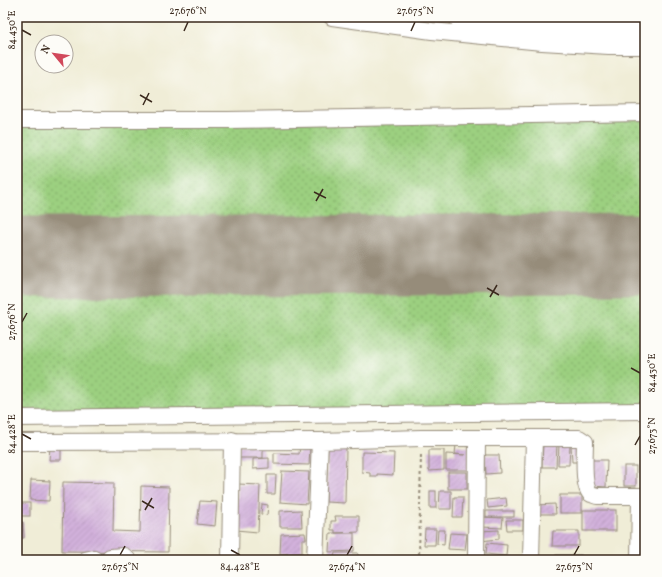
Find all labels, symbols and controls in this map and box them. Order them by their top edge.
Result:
text: 27.676°N [169,4,207,18]
text: 27.675°N [396,4,434,18]
text: 84.430°E [5,10,19,50]
north arrow [34,34,74,74]
text: N [38,43,55,57]
text: 27.676°N [5,303,19,341]
text: 84.430°E [645,353,659,393]
text: 84.428°E [5,414,19,454]
text: 27.673°N [645,417,659,455]
text: 27.675°N [101,560,139,574]
text: 84.428°E [220,560,260,574]
text: 27.674°N [328,560,366,574]
text: 27.673°N [555,560,593,574]

